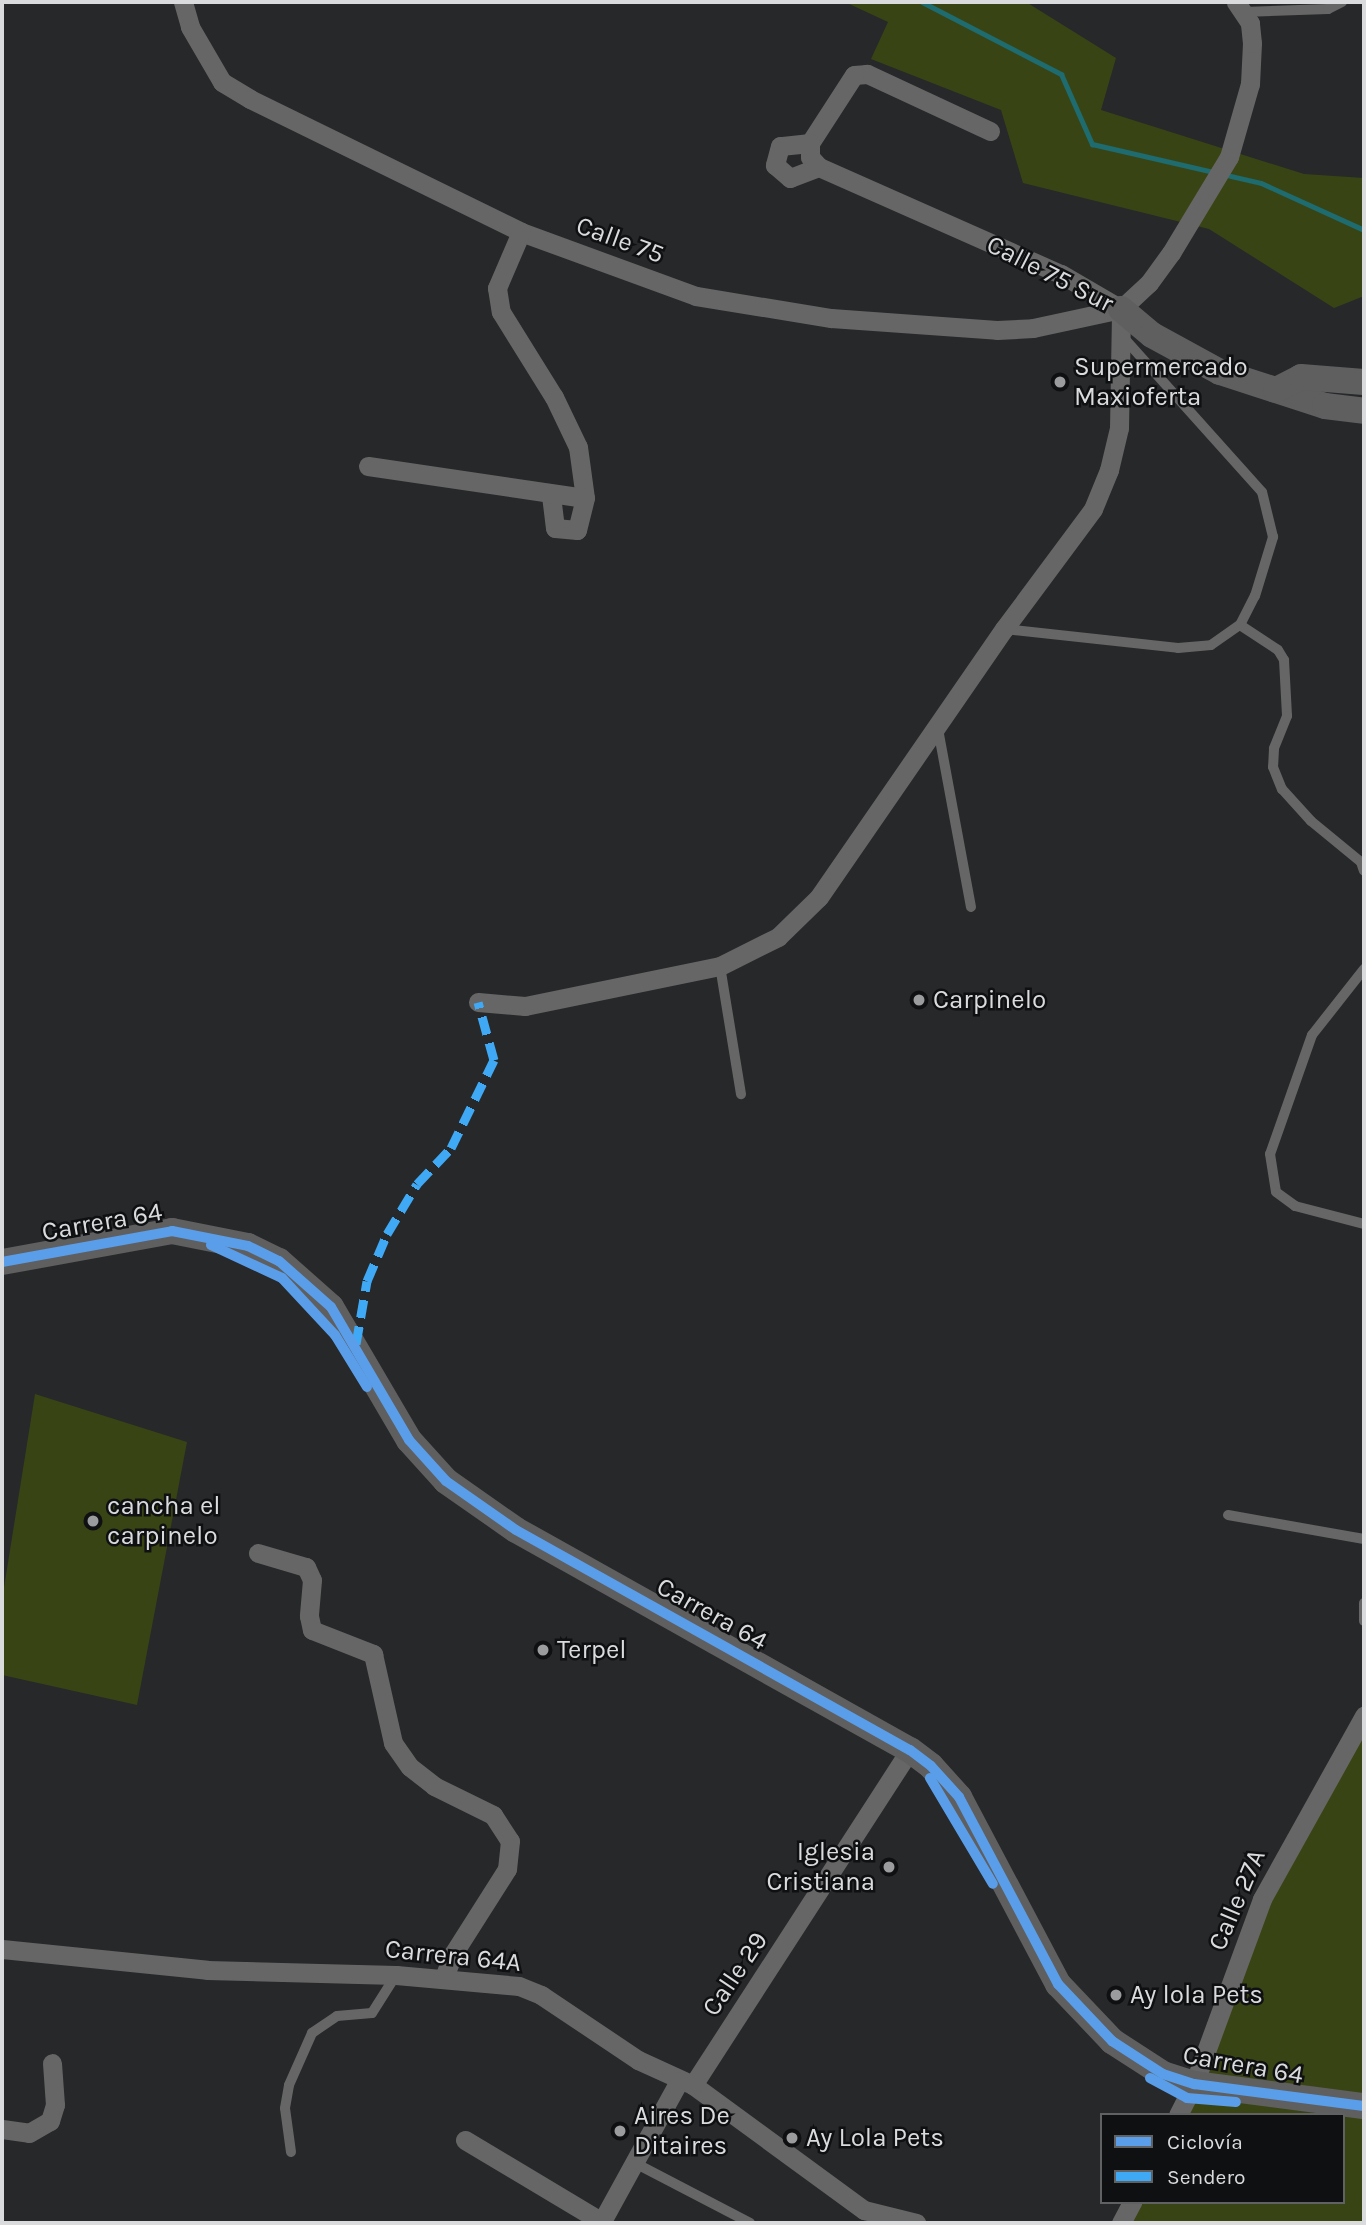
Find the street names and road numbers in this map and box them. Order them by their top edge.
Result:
street label: Calle 75 [572,210,668,270]
street label: Calle 75 Sur [981,229,1119,319]
street label: Carrera 64 [39,1196,165,1248]
street label: Carrera 64 [651,1571,773,1657]
street label: Calle 27A [1202,1845,1272,1955]
street label: Calle 29 [696,1926,774,2022]
street label: Carrera 64A [383,1933,523,1979]
street label: Carrera 64 [1180,2039,1306,2091]

